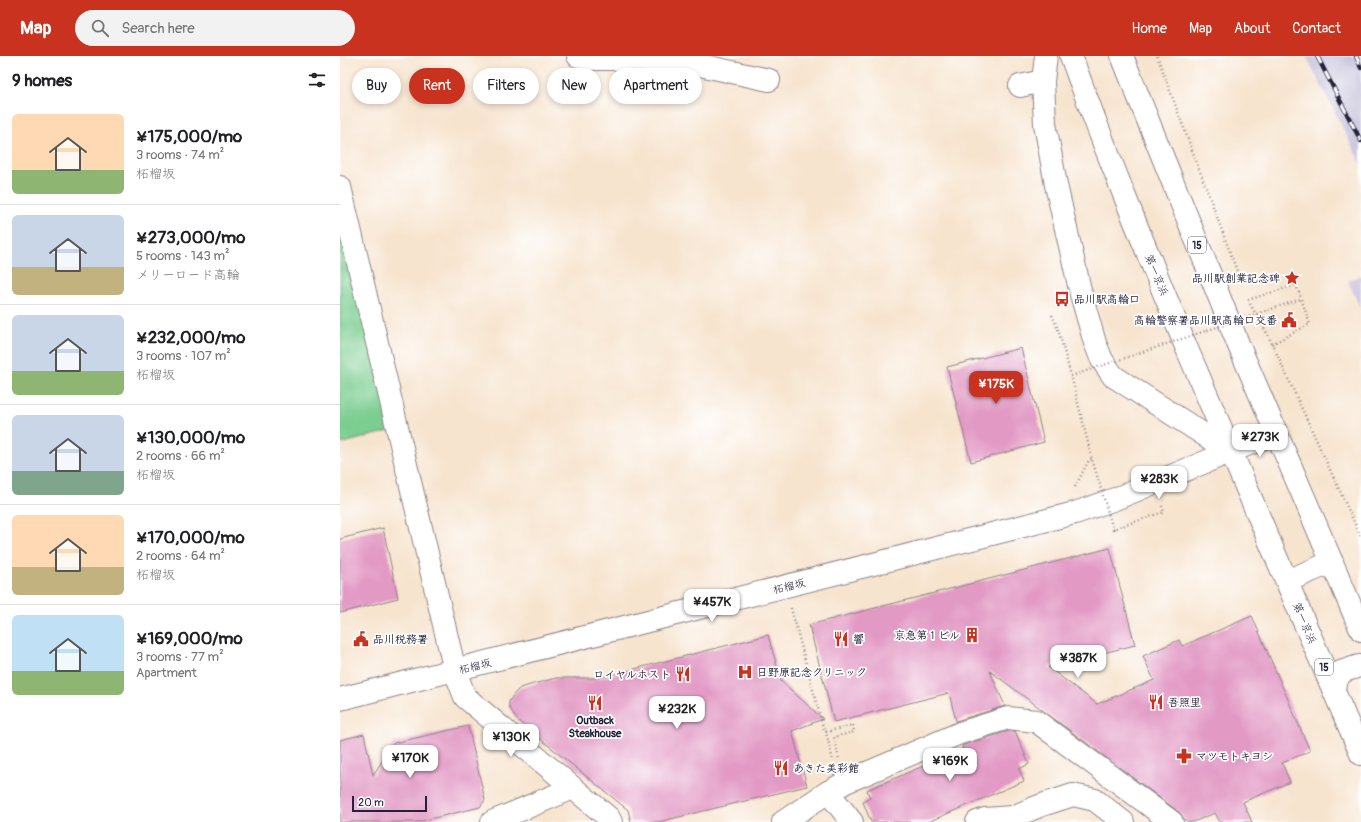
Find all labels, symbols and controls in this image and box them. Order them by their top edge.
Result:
search box [75,10,355,46]
text: Map [20,16,51,40]
icon: search [89,17,111,39]
text: Search here [121,19,195,38]
text: Home [1132,20,1167,37]
text: Map [1189,20,1212,37]
text: About [1234,20,1270,37]
text: Contact [1292,20,1341,37]
chip: Buy [352,68,401,104]
chip: Rent [409,68,465,104]
chip: Filters [473,68,539,104]
chip: New [547,68,601,104]
chip: Apartment [609,68,702,104]
icon: filters [306,69,328,91]
text: 9 homes [12,70,72,91]
text: ¥175,000/mo [136,126,242,147]
icon: home [44,130,92,178]
text: 3 rooms · 74 m² [136,147,224,163]
text: 柘榴坂 [136,166,175,182]
text: ¥273,000/mo [136,227,245,248]
icon: home [44,231,92,279]
road number: 15 [1188,237,1206,253]
text: 5 rooms · 143 m² [136,248,230,264]
street label: 第一京浜 [1142,252,1171,298]
text: メリーロード高輪 [136,267,239,283]
place icon: 品川駅創業記念碑 [1283,269,1301,287]
place label: 品川駅創業記念碑 [1192,272,1280,285]
bus stop icon: 品川駅高輪口 [1053,290,1071,308]
place label: 品川駅高輪口 [1074,293,1140,306]
public building icon: 高輪警察署品川駅高輪口交番 [1280,311,1298,329]
place label: 高輪警察署品川駅高輪口交番 [1134,314,1277,327]
text: ¥232,000/mo [136,327,245,348]
icon: home [44,331,92,379]
text: 3 rooms · 107 m² [136,348,231,364]
text: 柘榴坂 [136,367,175,383]
pin: ¥175K [968,371,1024,405]
text: ¥175K [978,376,1014,392]
pin: ¥273K [1232,424,1288,458]
text: ¥130,000/mo [136,427,245,448]
text: ¥273K [1241,429,1279,445]
icon: home [44,431,92,479]
text: 2 rooms · 66 m² [136,448,225,464]
pin: ¥283K [1131,466,1187,500]
text: 柘榴坂 [136,467,175,483]
text: ¥283K [1140,471,1178,487]
text: ¥170,000/mo [136,527,245,548]
icon: home [44,531,92,579]
text: 2 rooms · 64 m² [136,548,225,564]
text: 柘榴坂 [136,567,175,583]
street label: 柘榴坂 [772,576,807,597]
pin: ¥457K [684,589,740,623]
text: ¥457K [693,594,731,610]
street label: 第一京浜 [1290,600,1319,646]
building icon: 京急第１ビル [963,626,981,644]
text: ¥169,000/mo [136,628,243,649]
place label: 京急第１ビル [894,629,960,642]
public building icon: 品川税務署 [352,630,370,648]
restaurant icon: 響 [832,630,850,648]
icon: home [44,631,92,679]
place label: 品川税務署 [373,633,428,646]
place label: 響 [853,633,864,646]
pin: ¥387K [1050,645,1106,679]
text: 3 rooms · 77 m² [136,649,224,665]
text: ¥387K [1059,650,1097,666]
street label: 柘榴坂 [458,656,493,677]
road number: 15 [1315,659,1333,675]
hospital icon: 日野原記念クリニック [736,663,754,681]
text: Apartment [136,665,197,681]
restaurant icon: ロイヤルホスト [674,665,692,683]
place label: 日野原記念クリニック [757,666,867,679]
place label: ロイヤルホスト [593,668,671,681]
restaurant icon: 吾照里 [1147,693,1165,711]
restaurant icon: Outback Steakhouse [586,694,604,712]
pin: ¥232K [649,696,705,730]
place label: 吾照里 [1168,696,1201,709]
text: ¥232K [658,701,696,717]
place label: Outback Steakhouse [569,714,622,740]
pin: ¥130K [483,724,539,758]
text: ¥130K [492,729,530,745]
pin: ¥170K [382,745,438,779]
pharmacy icon: マツモトキヨシ [1175,747,1193,765]
pin: ¥169K [922,748,978,782]
text: ¥170K [391,750,429,766]
place label: マツモトキヨシ [1196,750,1273,763]
text: ¥169K [932,753,968,769]
restaurant icon: あきた美彩館 [772,759,790,777]
place label: あきた美彩館 [793,762,859,775]
scale bar [352,794,427,813]
text: 20 m [358,796,384,809]

